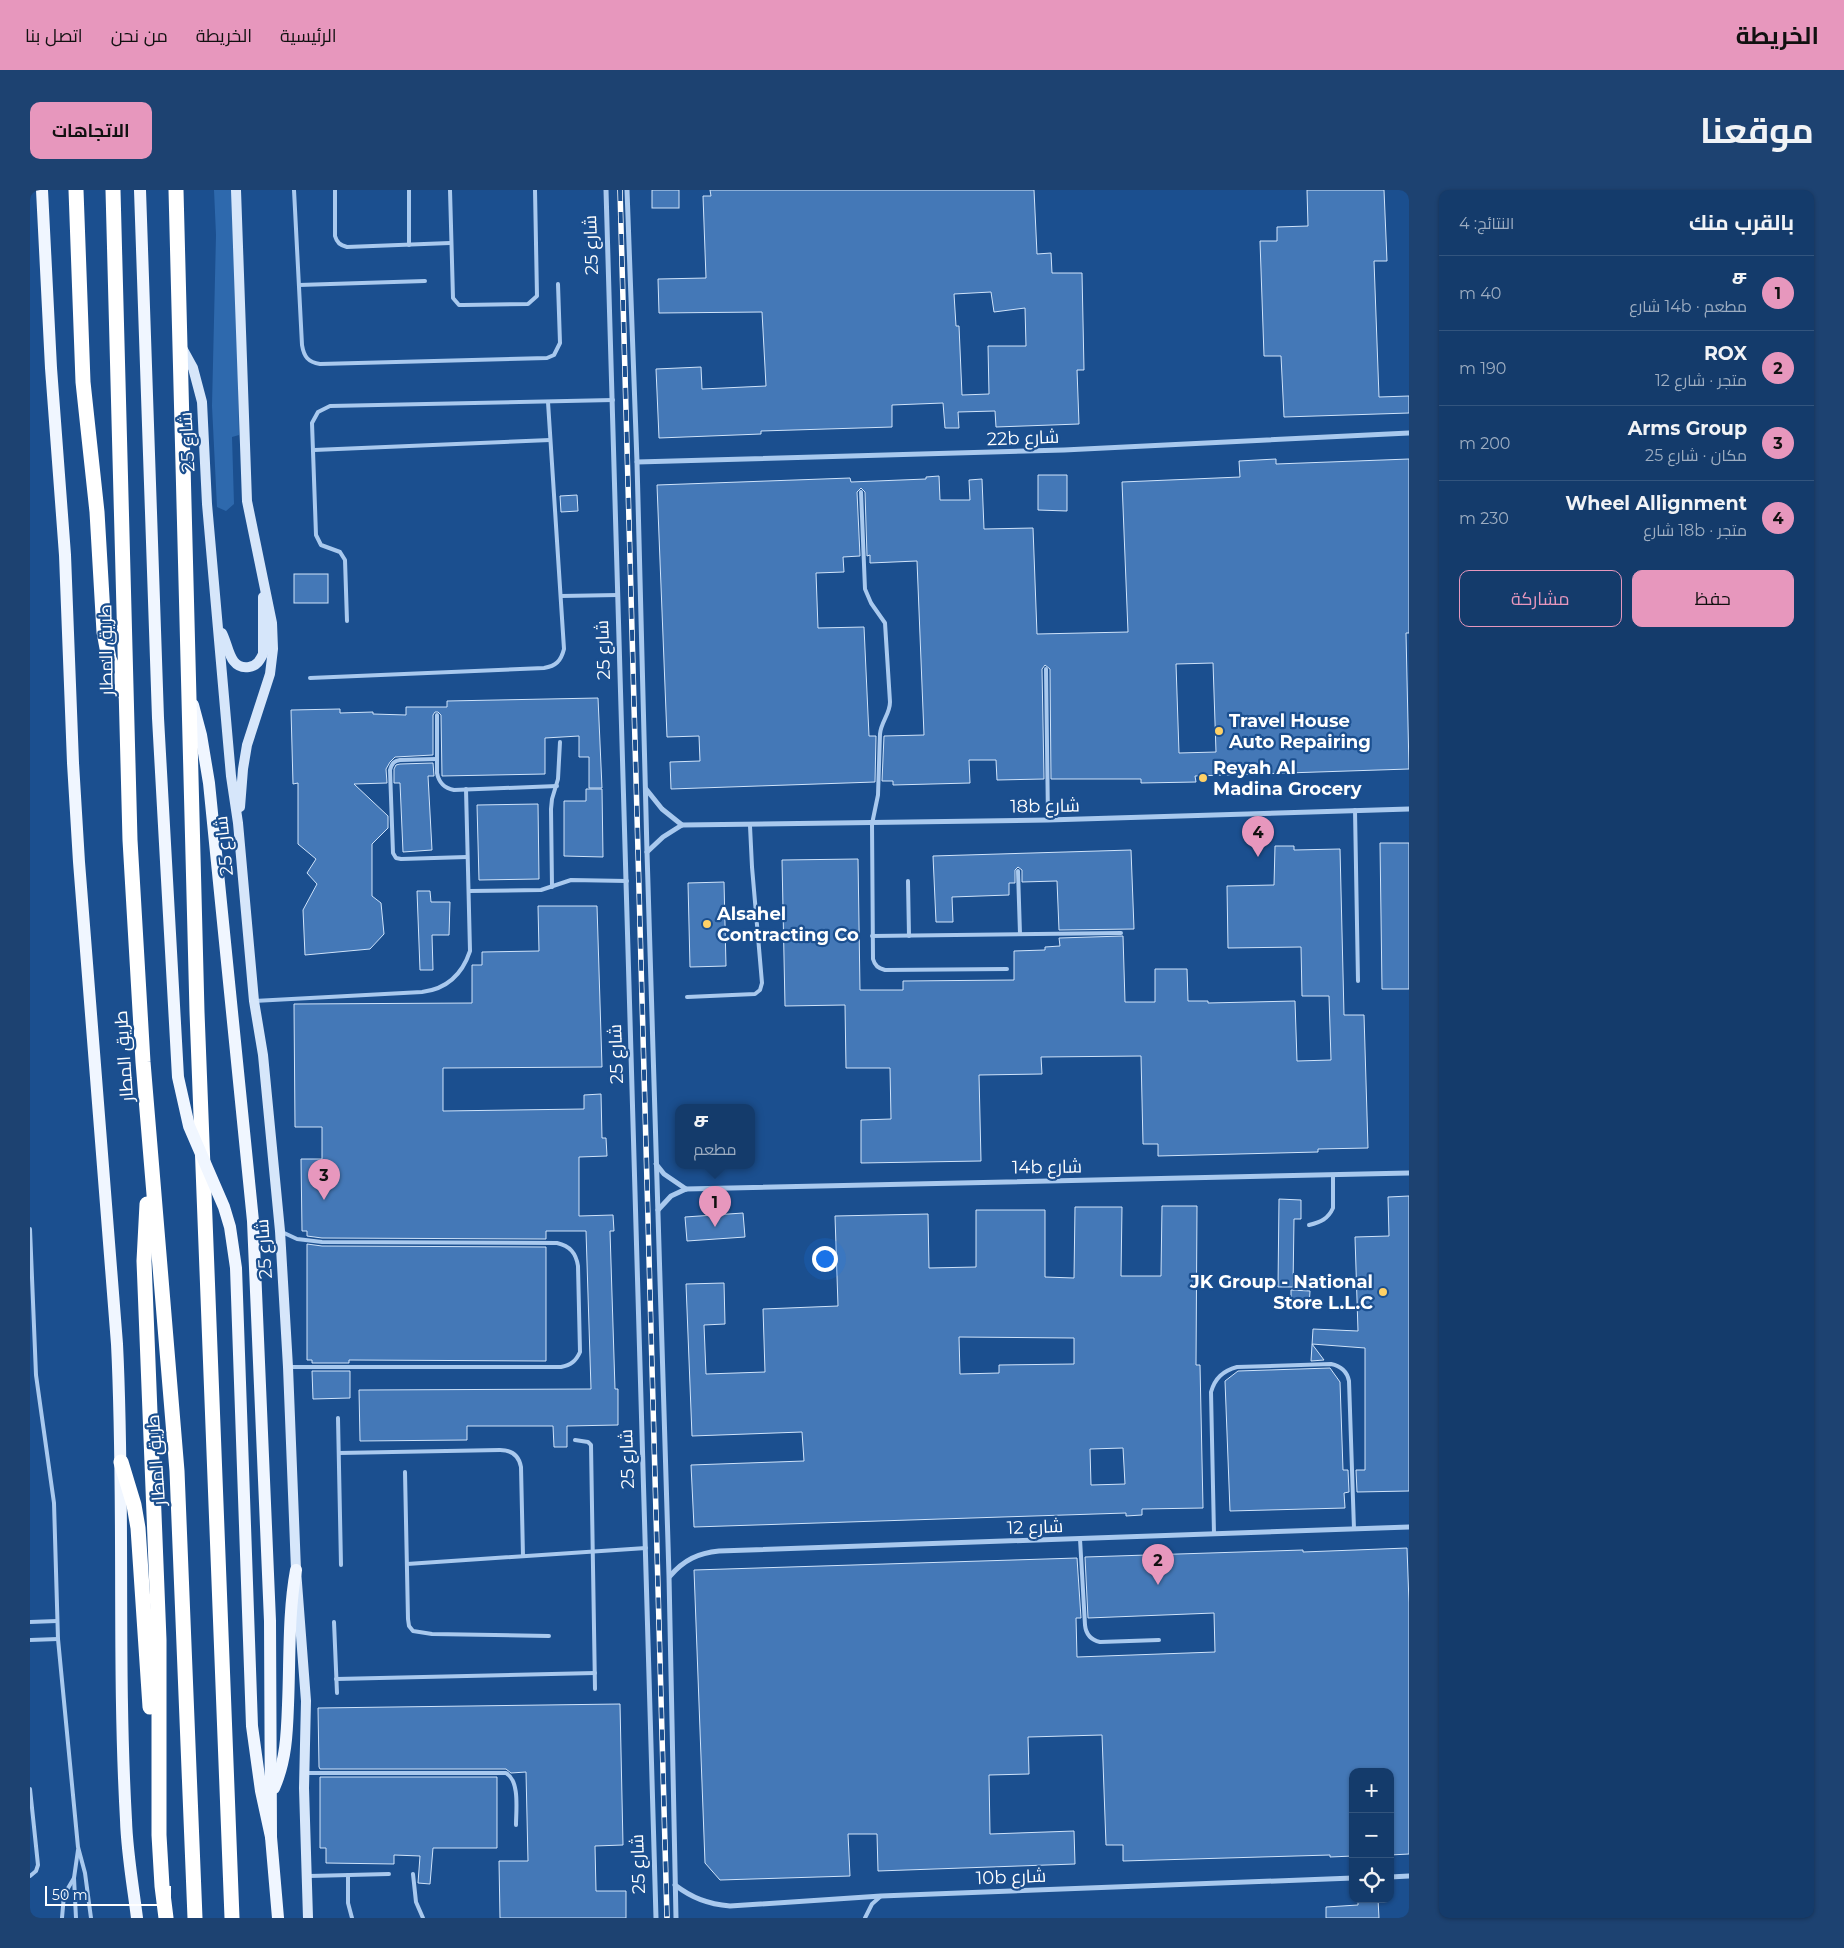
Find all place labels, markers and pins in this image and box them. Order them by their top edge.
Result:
place label: Travel House Auto Repairing [1228,710,1371,753]
marker: Travel House Auto Repairing [1213,725,1225,737]
place label: Reyah Al Madina Grocery [1213,757,1362,800]
marker: Reyah Al Madina Grocery [1197,772,1209,784]
pin: 4 [1242,816,1274,857]
place label: Alsahel Contracting Co [716,903,859,946]
marker: Alsahel Contracting Co [701,918,713,930]
pin: 3 [308,1159,340,1200]
pin: 1 [699,1186,731,1227]
place label: JK Group - National Store L.L.C [1189,1271,1373,1314]
marker: JK Group - National Store L.L.C [1377,1286,1389,1298]
pin: 2 [1142,1544,1174,1585]

